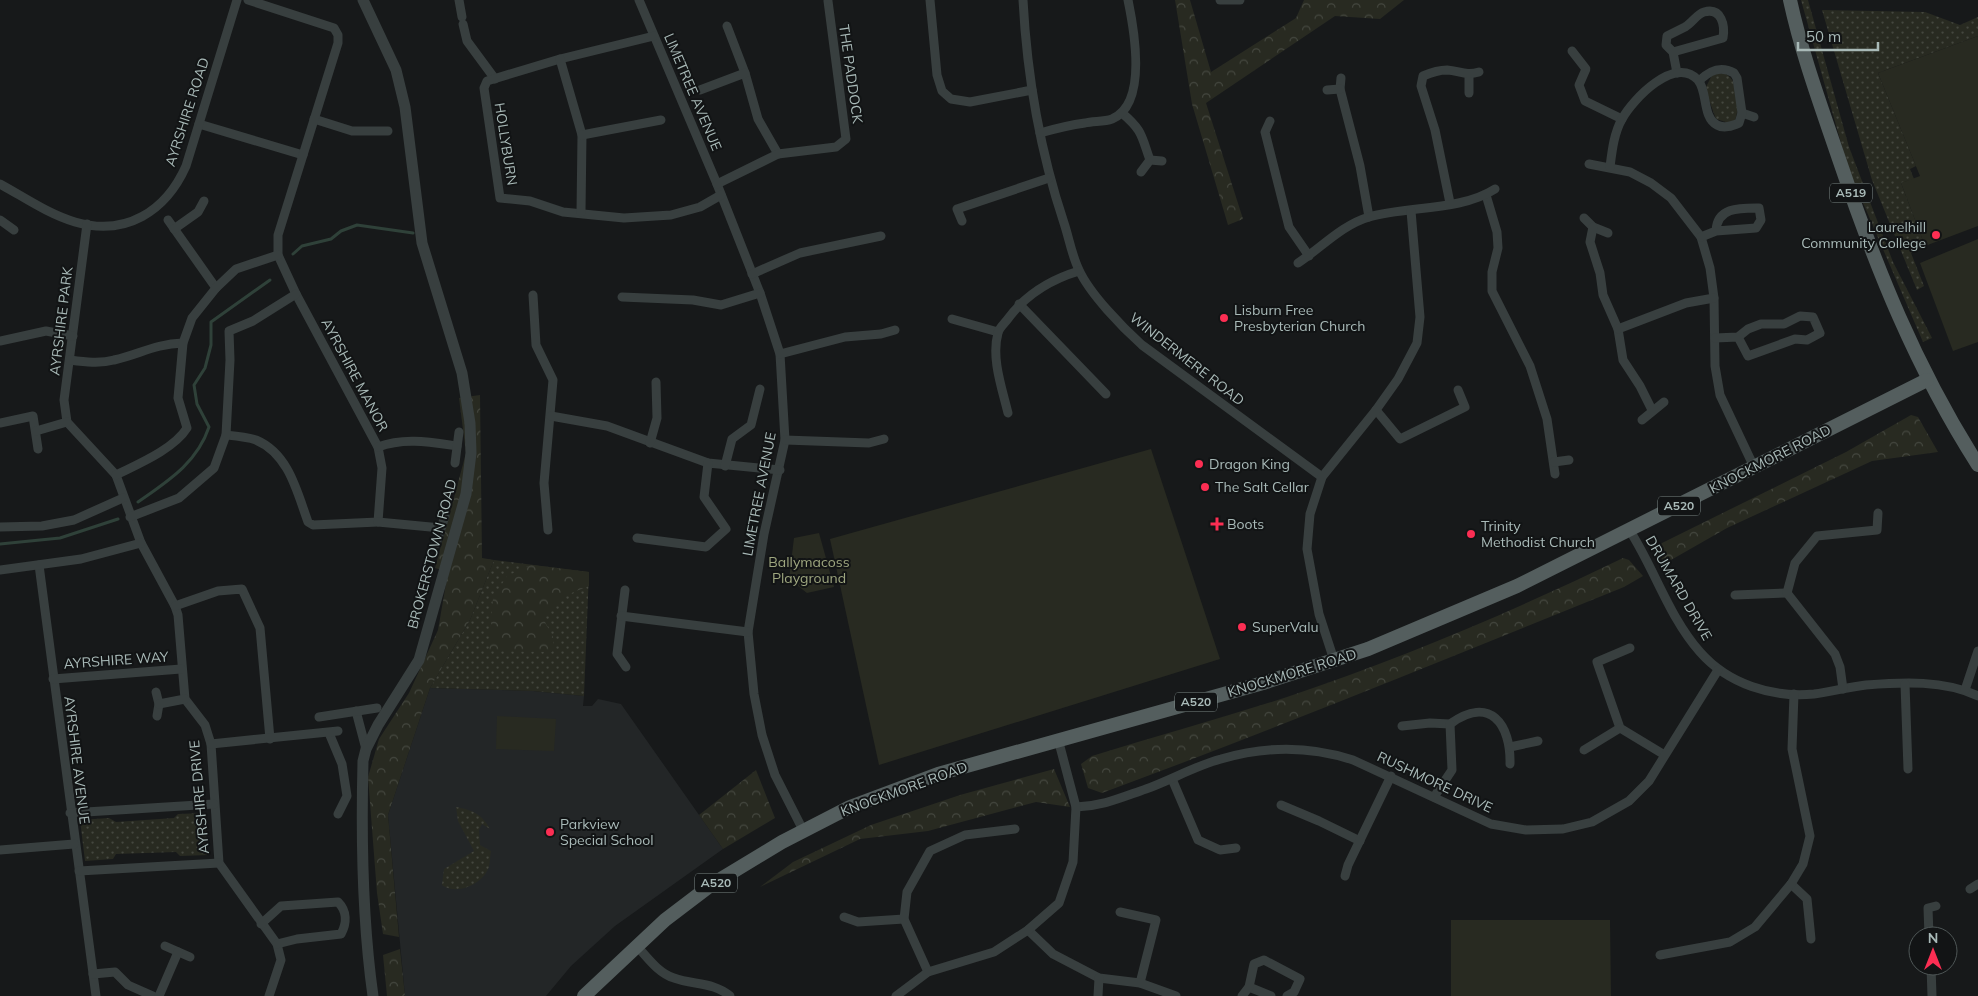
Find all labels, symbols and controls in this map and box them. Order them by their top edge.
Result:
scale bar [1798,20,1878,52]
street label: THE PADDOCK [835,23,867,126]
text: 50 m [1806,27,1841,46]
street label: LIMETREE AVENUE [660,30,726,154]
street label: AYRSHIRE ROAD [161,55,213,169]
street label: HOLLYBURN [491,101,521,187]
road number: A519 [1830,184,1872,202]
place label: Laurelhill Community College [1801,218,1926,252]
marker: Laurelhill Community College [1930,229,1942,241]
street label: AYRSHIRE PARK [45,265,77,376]
place label: Lisburn Free Presbyterian Church [1234,301,1365,335]
street label: WINDERMERE ROAD [1126,309,1248,409]
marker: Lisburn Free Presbyterian Church [1218,312,1230,324]
street label: AYRSHIRE MANOR [318,315,393,435]
street label: KNOCKMORE ROAD [1706,421,1834,497]
street label: LIMETREE AVENUE [738,430,780,558]
place label: Dragon King [1209,455,1290,473]
marker: Dragon King [1193,458,1205,470]
street label: BROKERSTOWN ROAD [403,477,461,631]
place label: The Salt Cellar [1215,478,1310,496]
marker: The Salt Cellar [1199,481,1211,493]
road number: A520 [1658,496,1700,516]
place label: Boots [1227,515,1264,533]
place label: Trinity Methodist Church [1481,517,1595,551]
marker: Boots [1211,518,1223,530]
marker: Trinity Methodist Church [1465,528,1477,540]
street label: DRUMARD DRIVE [1642,532,1716,644]
park label: Ballymacoss Playground [768,553,850,587]
place label: SuperValu [1252,618,1319,636]
marker: SuperValu [1236,621,1248,633]
street label: KNOCKMORE ROAD [1225,645,1359,701]
street label: AYRSHIRE WAY [63,647,170,673]
road number: A520 [1175,692,1217,712]
street label: AYRSHIRE AVENUE [60,695,94,825]
street label: AYRSHIRE DRIVE [185,739,213,855]
street label: RUSHMORE DRIVE [1374,747,1496,817]
street label: KNOCKMORE ROAD [838,758,970,820]
place label: Parkview Special School [560,815,654,849]
marker: Parkview Special School [544,826,556,838]
road number: A520 [695,874,737,892]
north arrow [1908,926,1958,976]
text: N [1928,929,1938,947]

